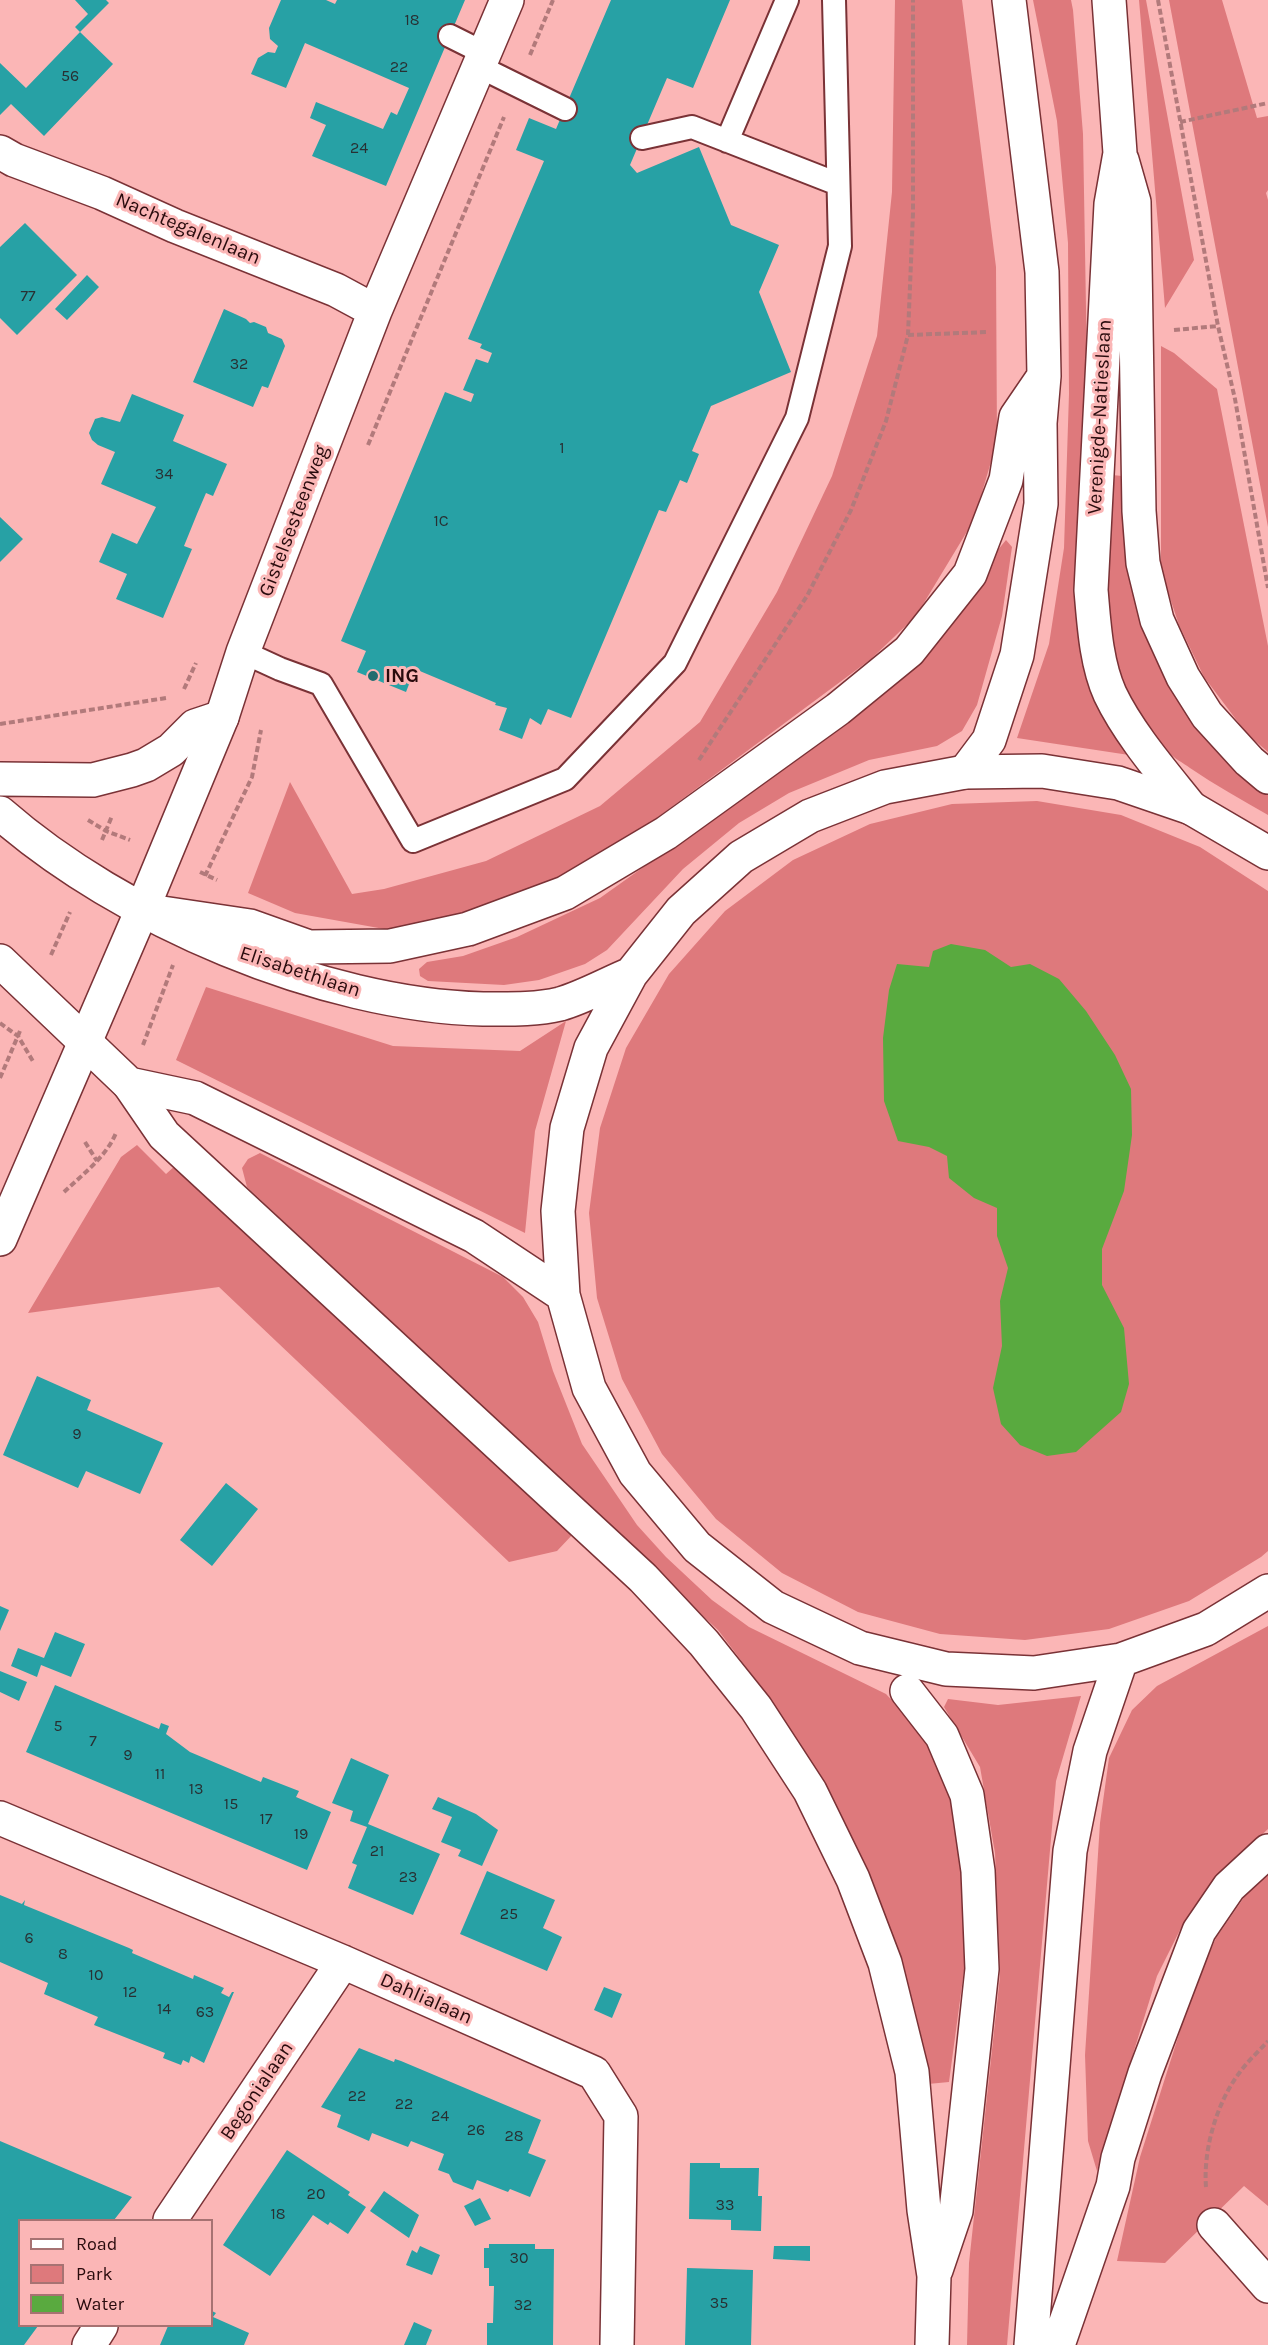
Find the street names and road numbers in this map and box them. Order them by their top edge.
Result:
street label: Nachtegalenlaan [112,188,264,270]
street label: Verenigde-Natieslaan [1083,319,1117,515]
street label: Gistelsesteenweg [254,442,334,600]
street label: Elisabethlaan [237,941,363,1003]
street label: Dahlialaan [376,1968,476,2030]
street label: Begonialaan [215,2037,299,2145]

